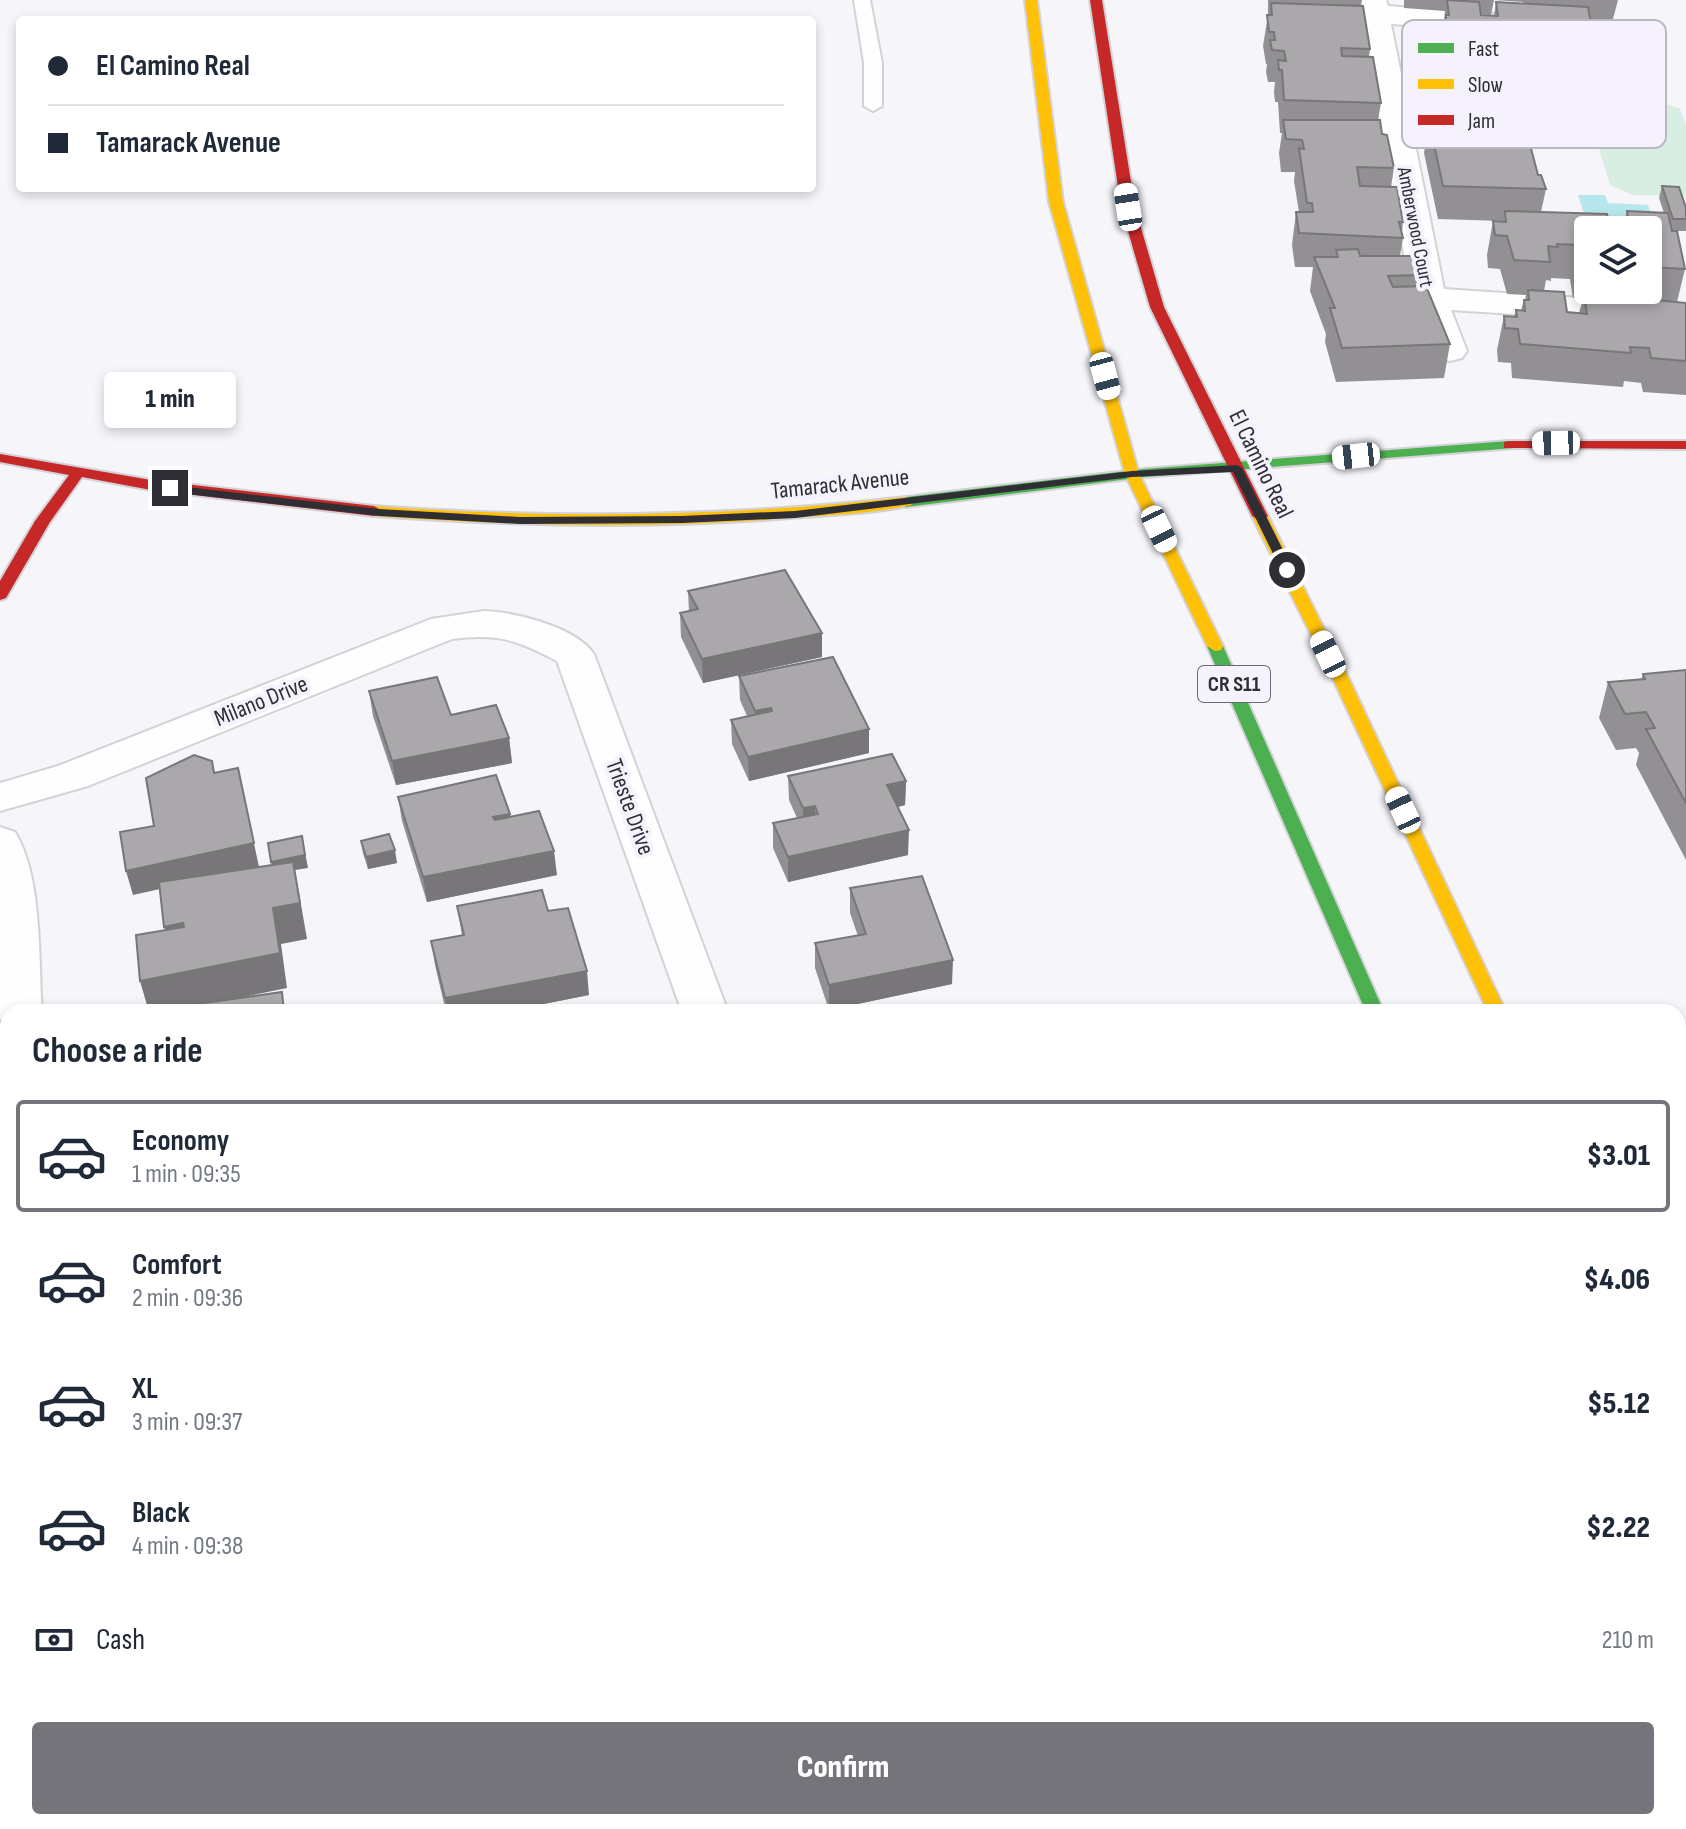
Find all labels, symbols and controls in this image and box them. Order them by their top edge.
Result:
legend [1402,20,1666,148]
text: Fast [1468,36,1499,63]
text: El Camino Real [96,48,250,84]
text: Slow [1468,72,1503,99]
text: Jam [1467,108,1495,135]
text: Tamarack Avenue [96,125,281,161]
street label: Amberwood Court [1391,164,1438,289]
car [1112,181,1144,233]
map controls [1574,216,1662,304]
button: layers [1574,216,1662,304]
car [1087,350,1123,402]
callout: 1 min [104,372,236,428]
text: 1 min [145,384,195,415]
street label: El Camino Real [1222,405,1300,523]
car [1532,431,1580,455]
car [1331,442,1381,470]
street label: Tamarack Avenue [769,462,911,506]
route end [152,470,188,506]
car [1138,502,1180,556]
route start [1269,552,1305,588]
car [1307,627,1349,681]
road number: CR S11 [1198,666,1270,702]
street label: Milano Drive [210,669,312,733]
street label: Trieste Drive [599,755,661,859]
car [1382,783,1424,837]
text: Choose a ride [32,1030,203,1073]
icon: car [36,1120,108,1192]
text: Economy [132,1123,229,1159]
text: $3.01 [1587,1138,1650,1174]
text: 1 min · 09:35 [132,1159,241,1190]
icon: car [36,1244,108,1316]
text: Comfort [132,1247,222,1283]
text: $4.06 [1584,1262,1650,1298]
text: 2 min · 09:36 [132,1283,243,1314]
icon: car [36,1368,108,1440]
text: XL [132,1371,158,1407]
text: $5.12 [1587,1386,1650,1422]
text: 3 min · 09:37 [132,1407,242,1438]
icon: car [36,1492,108,1564]
text: Black [132,1495,190,1531]
text: $2.22 [1586,1510,1650,1546]
text: 4 min · 09:38 [132,1531,243,1562]
icon: cash [32,1618,76,1662]
text: Cash [96,1622,145,1658]
text: 210 m [1602,1625,1654,1656]
button: Confirm [32,1722,1654,1814]

